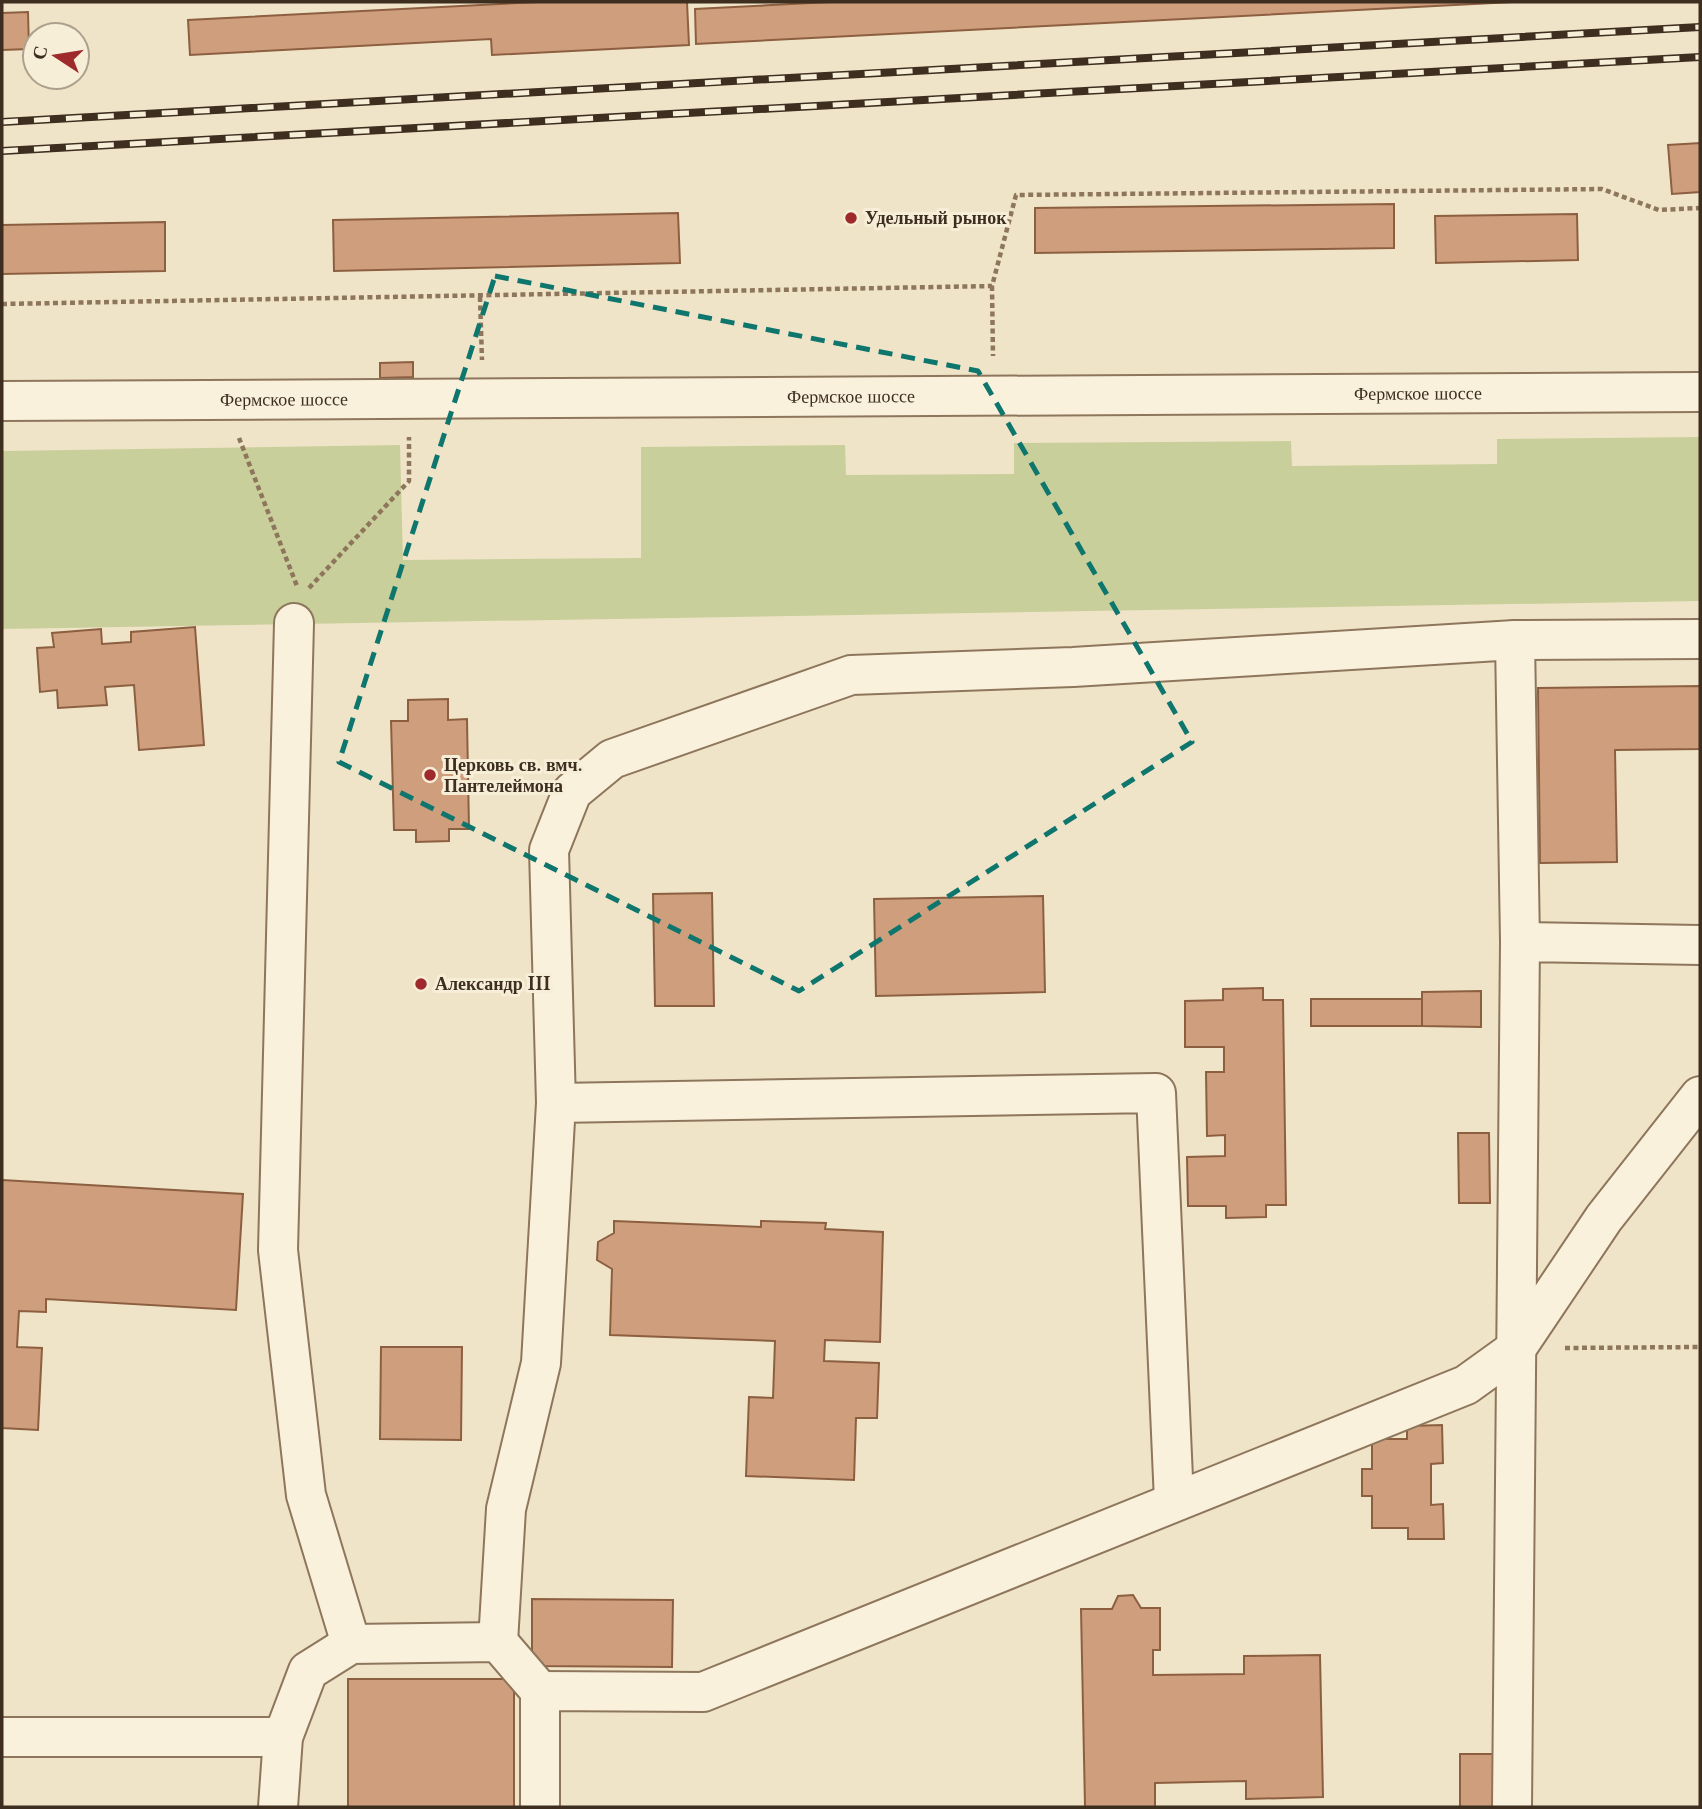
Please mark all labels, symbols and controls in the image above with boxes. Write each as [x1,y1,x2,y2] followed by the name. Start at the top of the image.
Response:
[21,21,91,91] north arrow
[27,43,53,62] text: С
[865,207,1007,229] place label: Удельный рынок
[843,210,859,226] marker: Удельный рынок
[1354,382,1482,405] street label: Фермское шоссе
[787,385,915,408] street label: Фермское шоссе
[220,388,348,411] street label: Фермское шоссе
[444,754,582,797] place label: Церковь св. вмч. Пантелеймона
[422,767,438,783] marker: Церковь св. вмч. Пантелеймона
[435,973,551,995] place label: Александр III
[413,976,429,992] marker: Александр III

